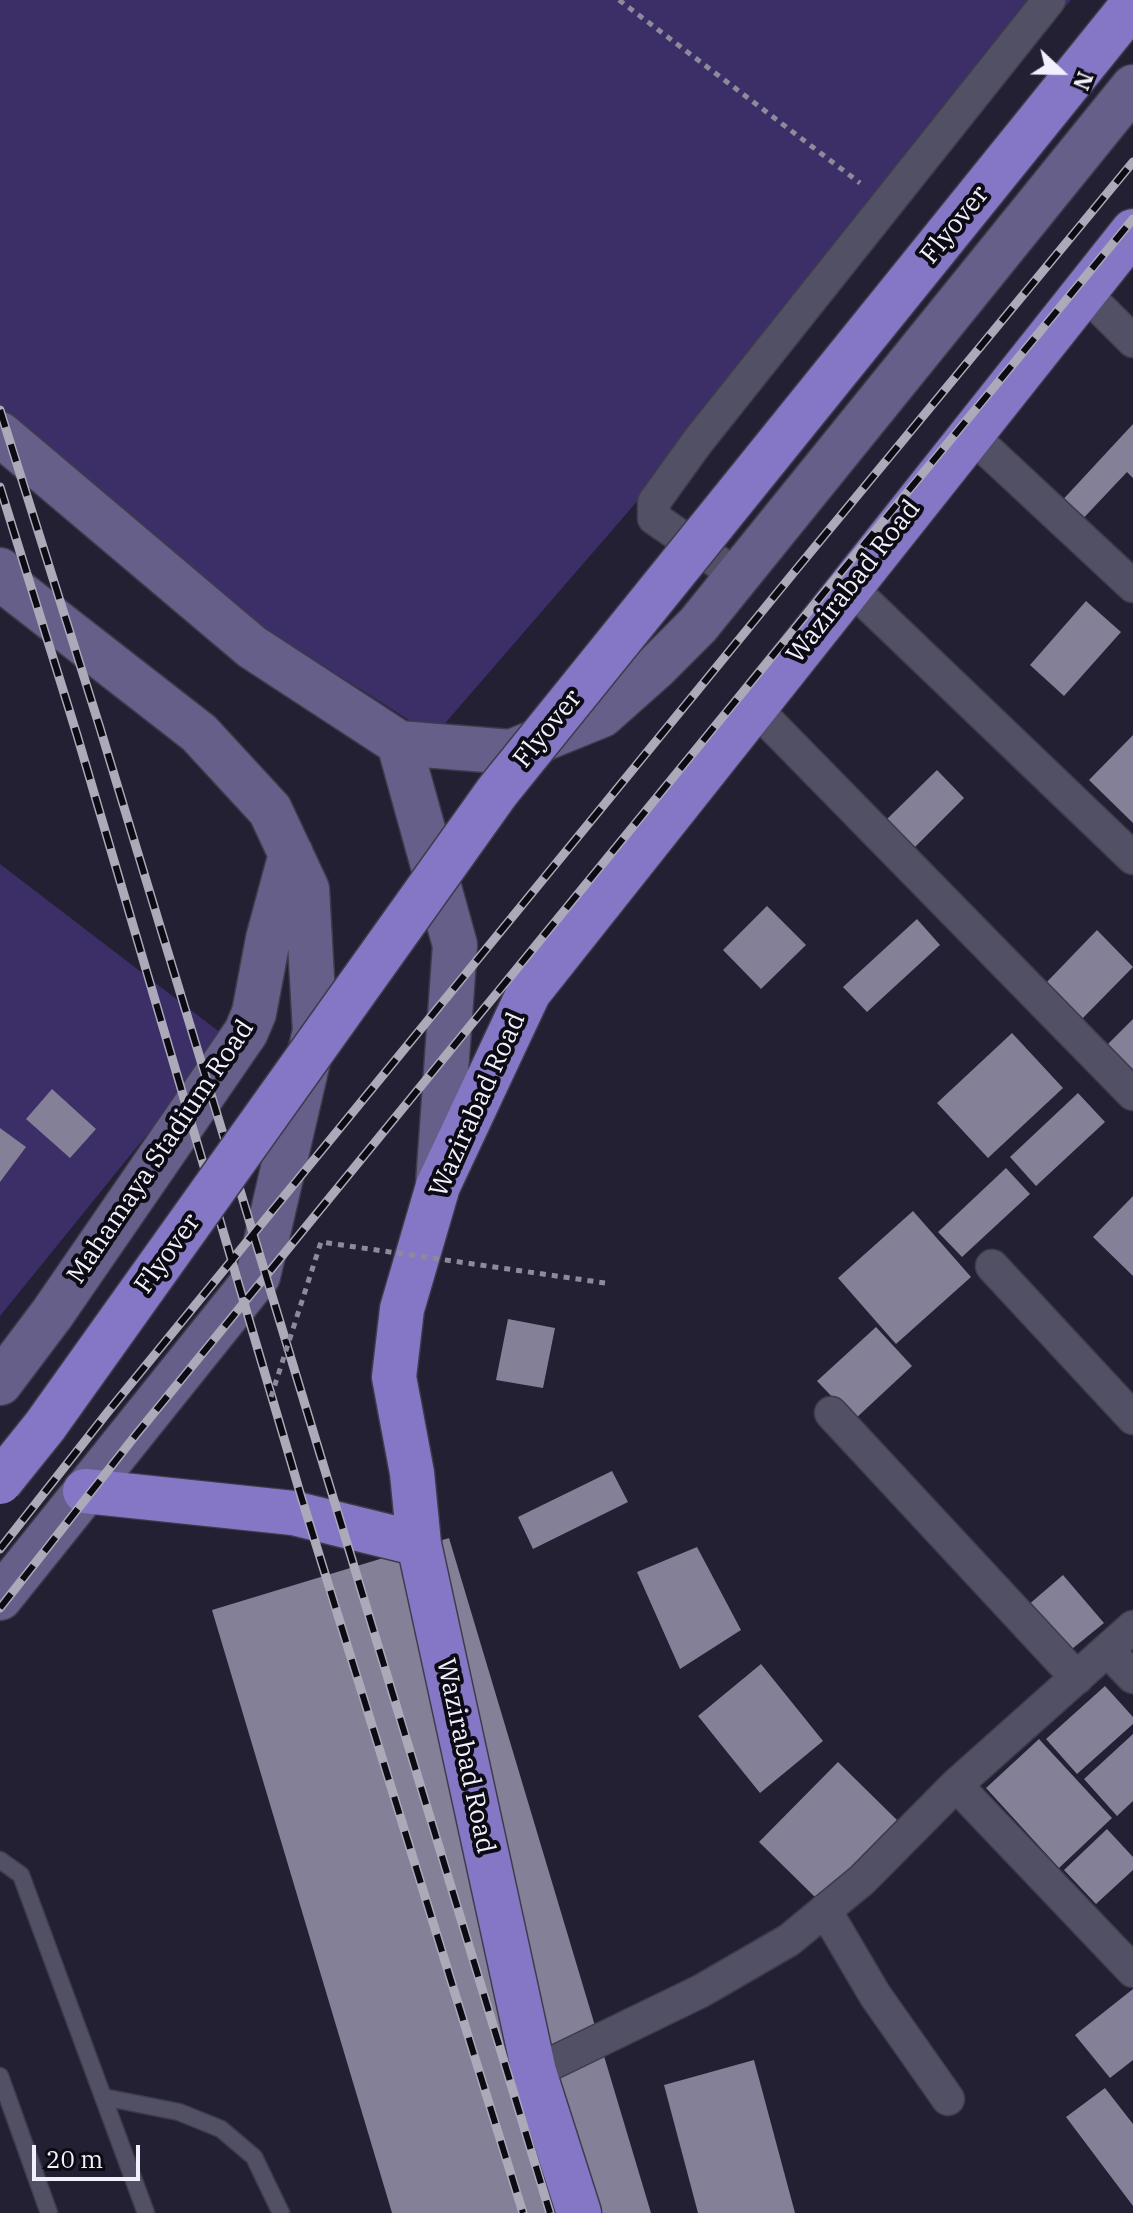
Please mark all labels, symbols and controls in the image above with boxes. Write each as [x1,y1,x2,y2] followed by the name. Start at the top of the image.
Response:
[1021,32,1101,112] north arrow
[1067,68,1100,95] text: N
[914,180,996,270] street label: Flyover
[781,494,927,670] street label: Wazirabad Road
[507,684,589,774] street label: Flyover
[423,1008,533,1202] street label: Wazirabad Road
[61,1014,261,1290] street label: Mahamaya Stadium Road
[129,1208,207,1300] street label: Flyover
[429,1656,501,1856] street label: Wazirabad Road
[36,2129,144,2179] scale bar
[46,2143,103,2175] text: 20 m

